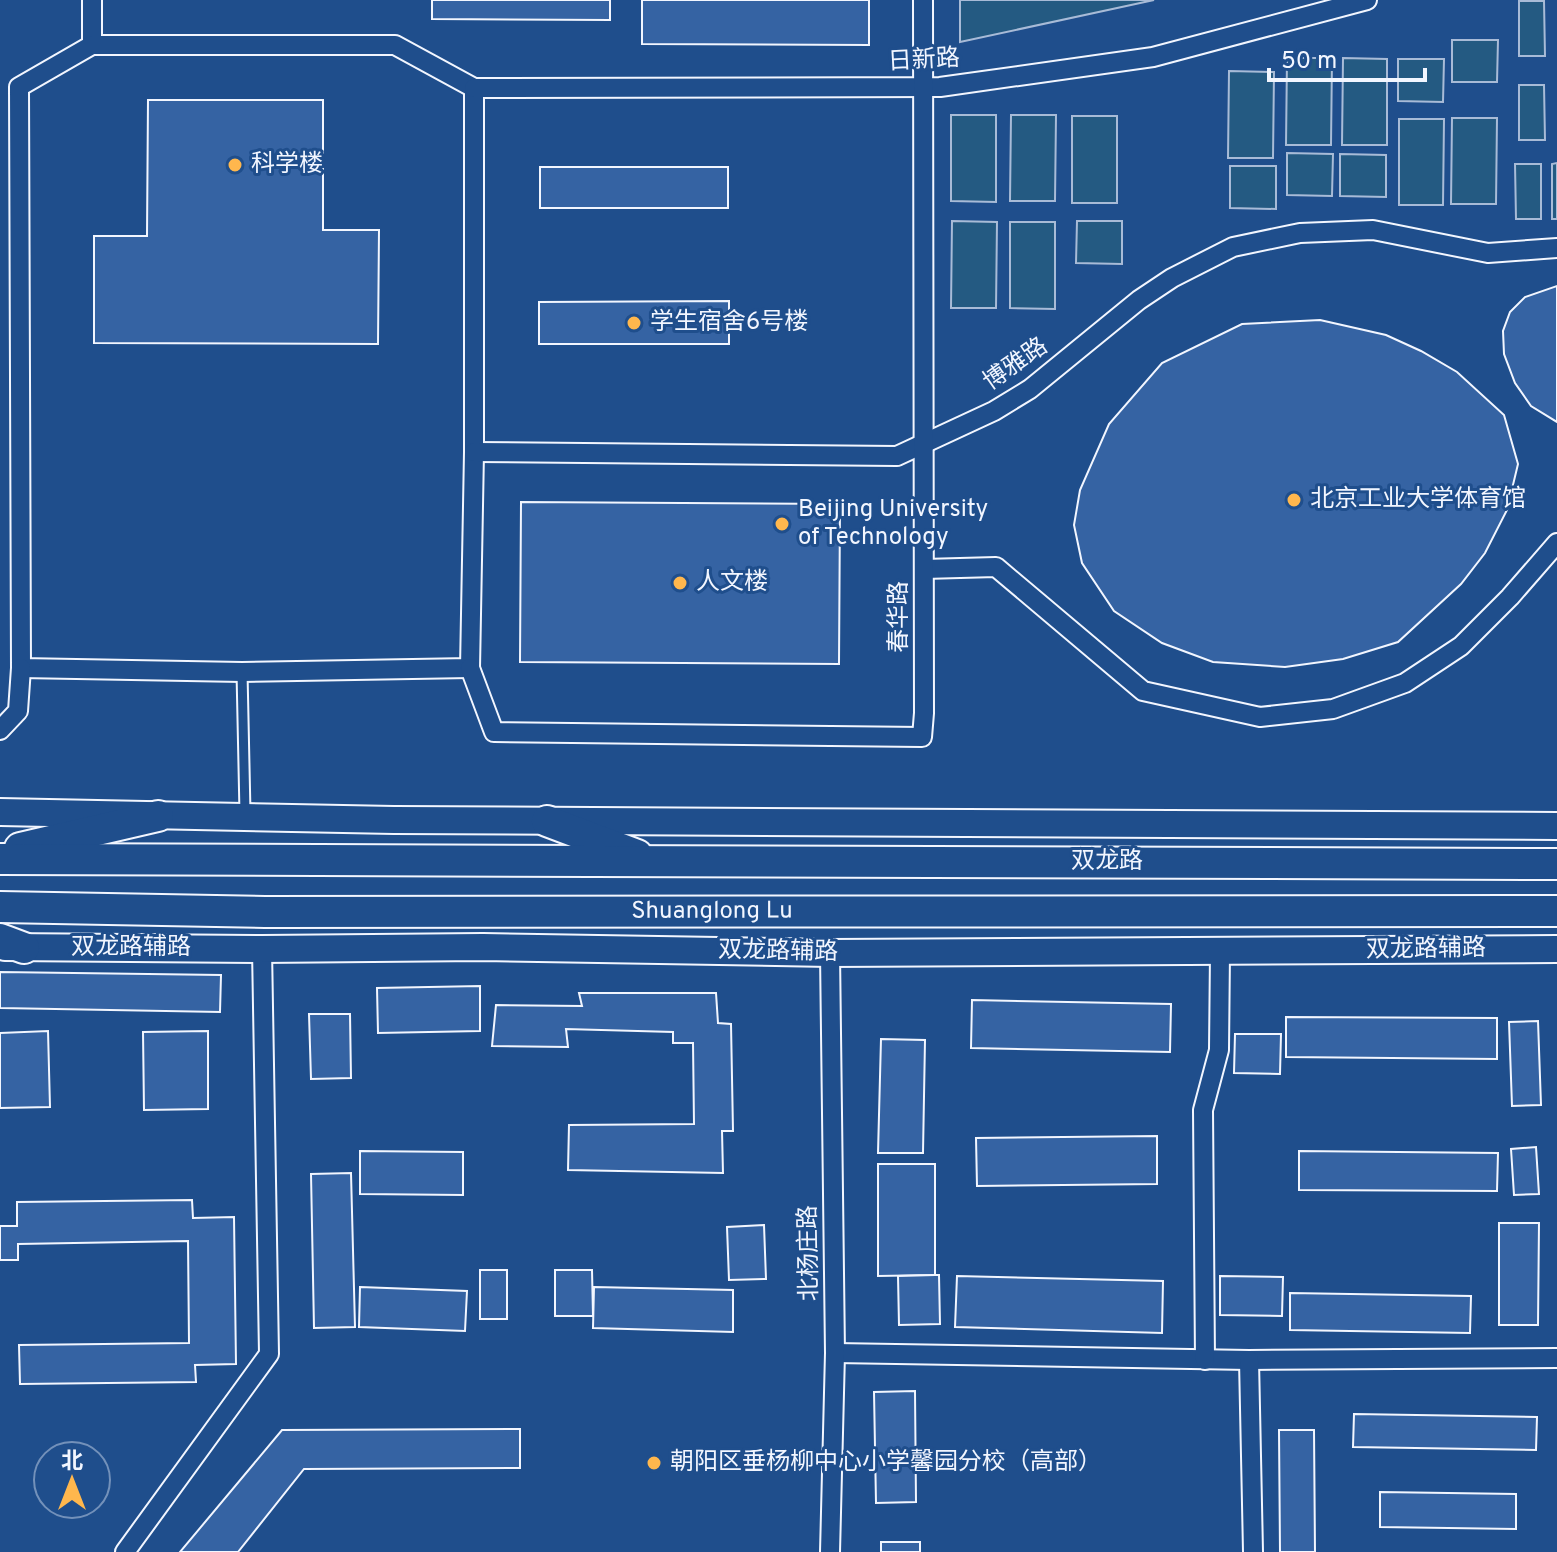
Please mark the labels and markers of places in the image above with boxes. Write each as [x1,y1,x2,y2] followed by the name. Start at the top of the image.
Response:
[251,150,323,180] place label: 科学楼
[226,156,244,174] marker: 科学楼
[650,308,808,338] place label: 学生宿舍6号楼
[625,314,643,332] marker: 学生宿舍6号楼
[1310,485,1526,515] place label: 北京工业大学体育馆
[1285,491,1303,509] marker: 北京工业大学体育馆
[798,495,988,553] place label: Beijing University of Technology
[773,515,791,533] marker: Beijing University of Technology
[696,568,768,598] place label: 人文楼
[671,574,689,592] marker: 人文楼
[670,1448,1102,1478] place label: 朝阳区垂杨柳中心小学馨园分校（高部）
[645,1454,663,1472] marker: 朝阳区垂杨柳中心小学馨园分校（高部）

